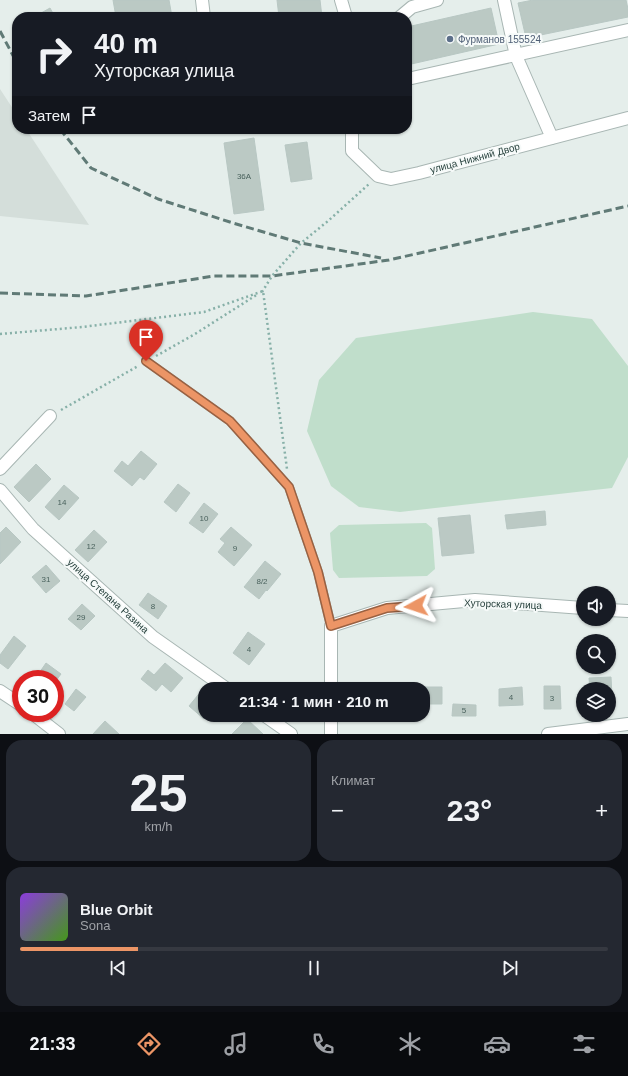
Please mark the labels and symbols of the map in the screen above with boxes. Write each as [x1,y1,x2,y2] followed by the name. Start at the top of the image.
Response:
[445,34,455,44] marker: Фурманов 155524
[458,34,541,45] place label: Фурманов 155524
[429,141,521,175] street label: улица Нижний Двор
[237,172,252,181] house number: 36А
[129,320,163,361] pin
[58,498,67,507] house number: 14
[200,514,209,523] house number: 10
[87,542,96,551] house number: 12
[233,544,238,553] house number: 9
[65,557,151,636] street label: улица Степана Разина
[42,575,51,584] house number: 31
[256,577,268,586] house number: 8/2
[395,585,437,627] position arrow
[464,597,543,611] street label: Хуторская улица
[151,602,156,611] house number: 8
[77,613,86,622] house number: 29
[247,645,252,654] house number: 4
[12,670,64,722] speed limit sign: 30
[509,693,514,702] house number: 4
[550,694,555,703] house number: 3
[462,706,467,715] house number: 5

